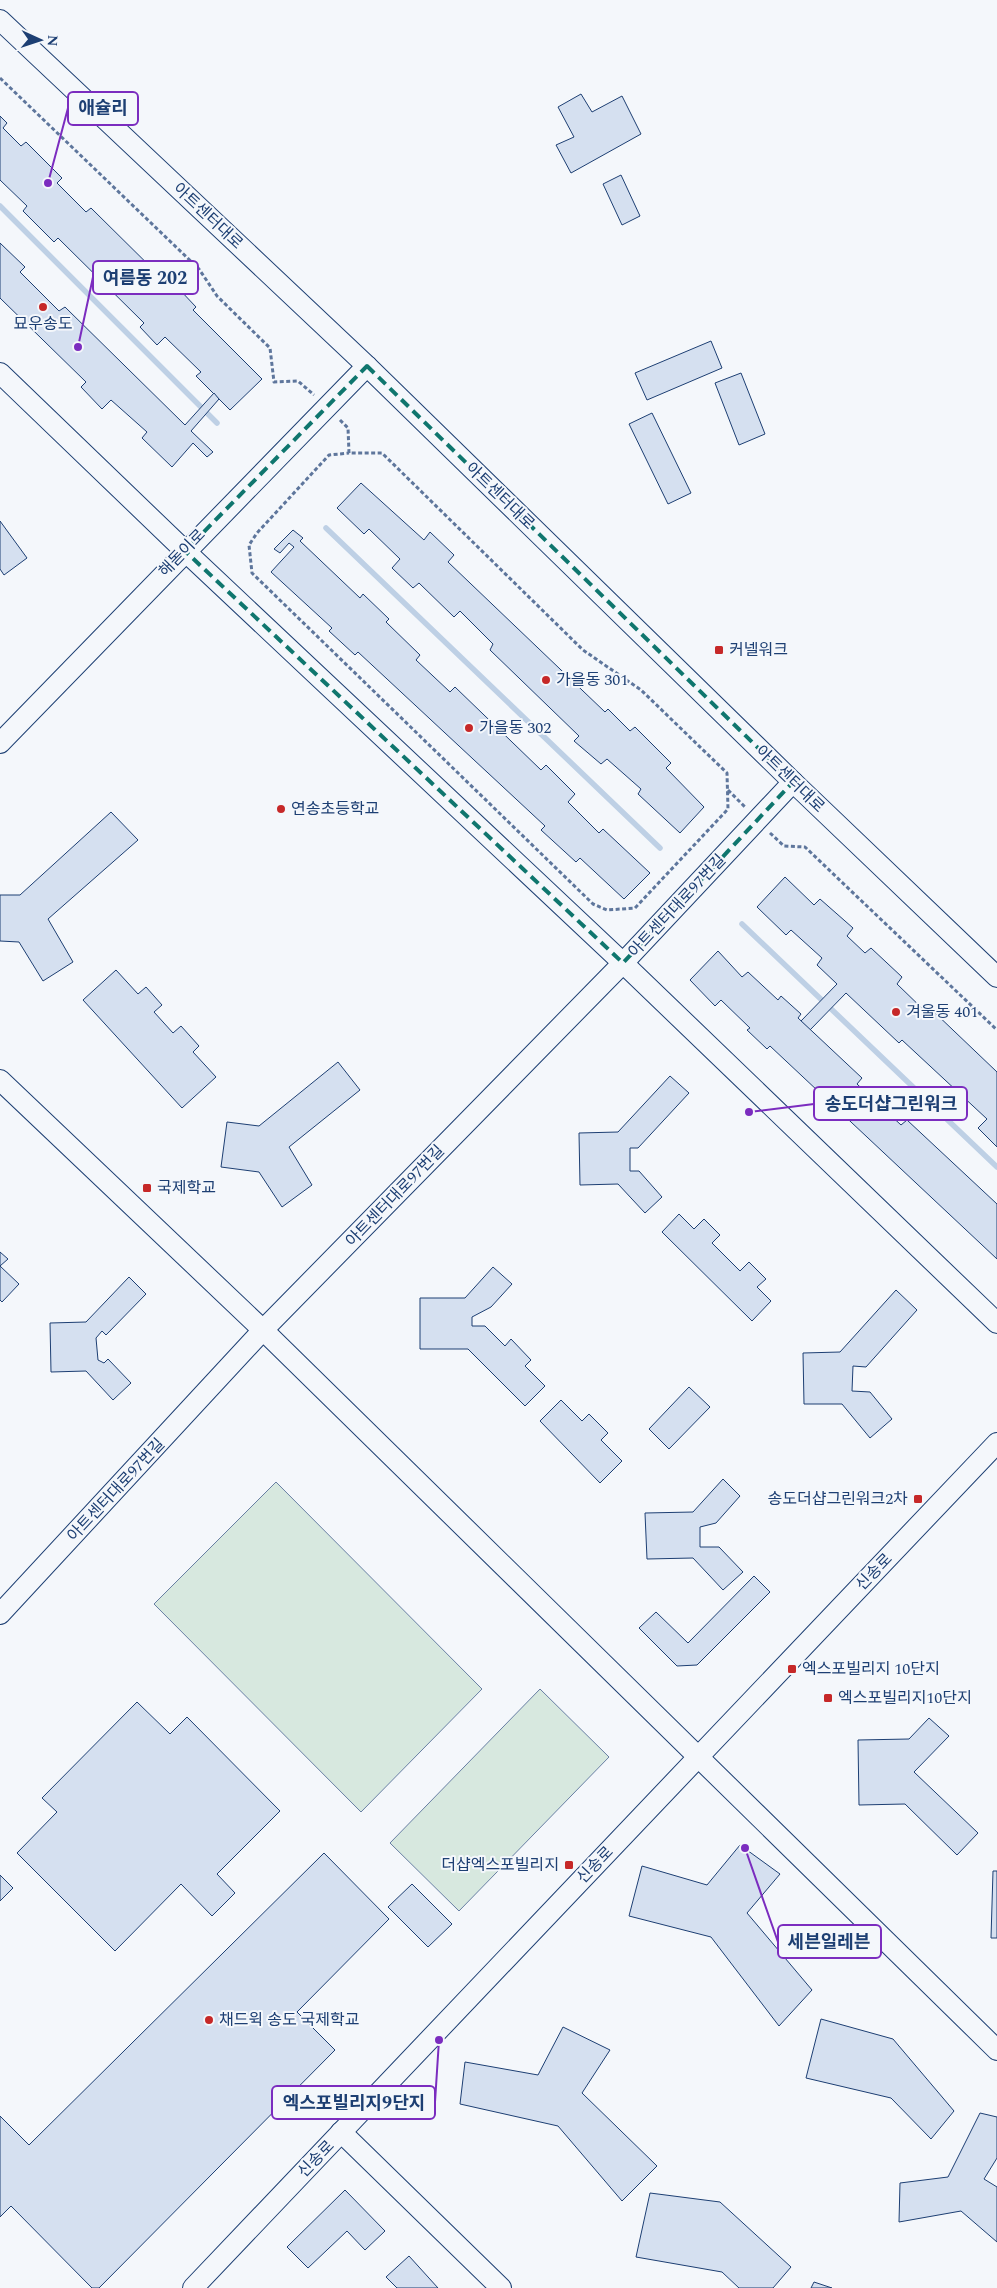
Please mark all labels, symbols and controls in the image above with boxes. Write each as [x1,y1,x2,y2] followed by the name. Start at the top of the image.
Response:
[15,15,65,65] north arrow
[42,34,63,47] text: N
[68,92,138,125] callout: 애슐리
[78,95,128,122] text: 애슐리
[168,177,249,255] street label: 아트센터대로
[93,261,198,294] callout: 여름동 202
[103,265,187,292] text: 여름동 202
[37,301,49,313] marker: 묘우송도
[14,312,73,336] place label: 묘우송도
[460,457,540,535] street label: 아트센터대로
[153,523,211,583] street label: 해돋이로
[729,638,788,662] place label: 커넬워크
[713,644,725,656] marker: 커넬워크
[556,668,628,692] place label: 가을동 301
[540,674,552,686] marker: 가을동 301
[479,716,551,740] place label: 가을동 302
[463,722,475,734] marker: 가을동 302
[750,740,830,818] street label: 아트센터대로
[291,797,379,821] place label: 연송초등학교
[275,803,287,815] marker: 연송초등학교
[623,849,731,963] street label: 아트센터대로97번길
[906,1000,978,1024] place label: 겨울동 401
[890,1006,902,1018] marker: 겨울동 401
[814,1087,967,1120] callout: 송도더샵그린워크
[825,1091,957,1118] text: 송도더샵그린워크
[340,1140,450,1252] street label: 아트센터대로97번길
[157,1176,216,1200] place label: 국제학교
[141,1182,153,1194] marker: 국제학교
[62,1433,170,1547] street label: 아트센터대로97번길
[768,1487,908,1511] place label: 송도더샵그린워크2차
[912,1493,924,1505] marker: 송도더샵그린워크2차
[850,1548,898,1596] street label: 신송로
[802,1657,940,1681] place label: 엑스포빌리지 10단지
[786,1663,798,1675] marker: 엑스포빌리지 10단지
[838,1686,972,1710] place label: 엑스포빌리지10단지
[822,1692,834,1704] marker: 엑스포빌리지10단지
[571,1841,619,1889] street label: 신송로
[441,1853,559,1877] place label: 더샵엑스포빌리지
[563,1859,575,1871] marker: 더샵엑스포빌리지
[778,1925,881,1958] callout: 세븐일레븐
[788,1929,870,1956] text: 세븐일레븐
[219,2008,359,2032] place label: 채드윅 송도 국제학교
[203,2014,215,2026] marker: 채드윅 송도 국제학교
[272,2086,435,2119] callout: 엑스포빌리지9단지
[283,2090,425,2117] text: 엑스포빌리지9단지
[292,2135,340,2183] street label: 신송로

